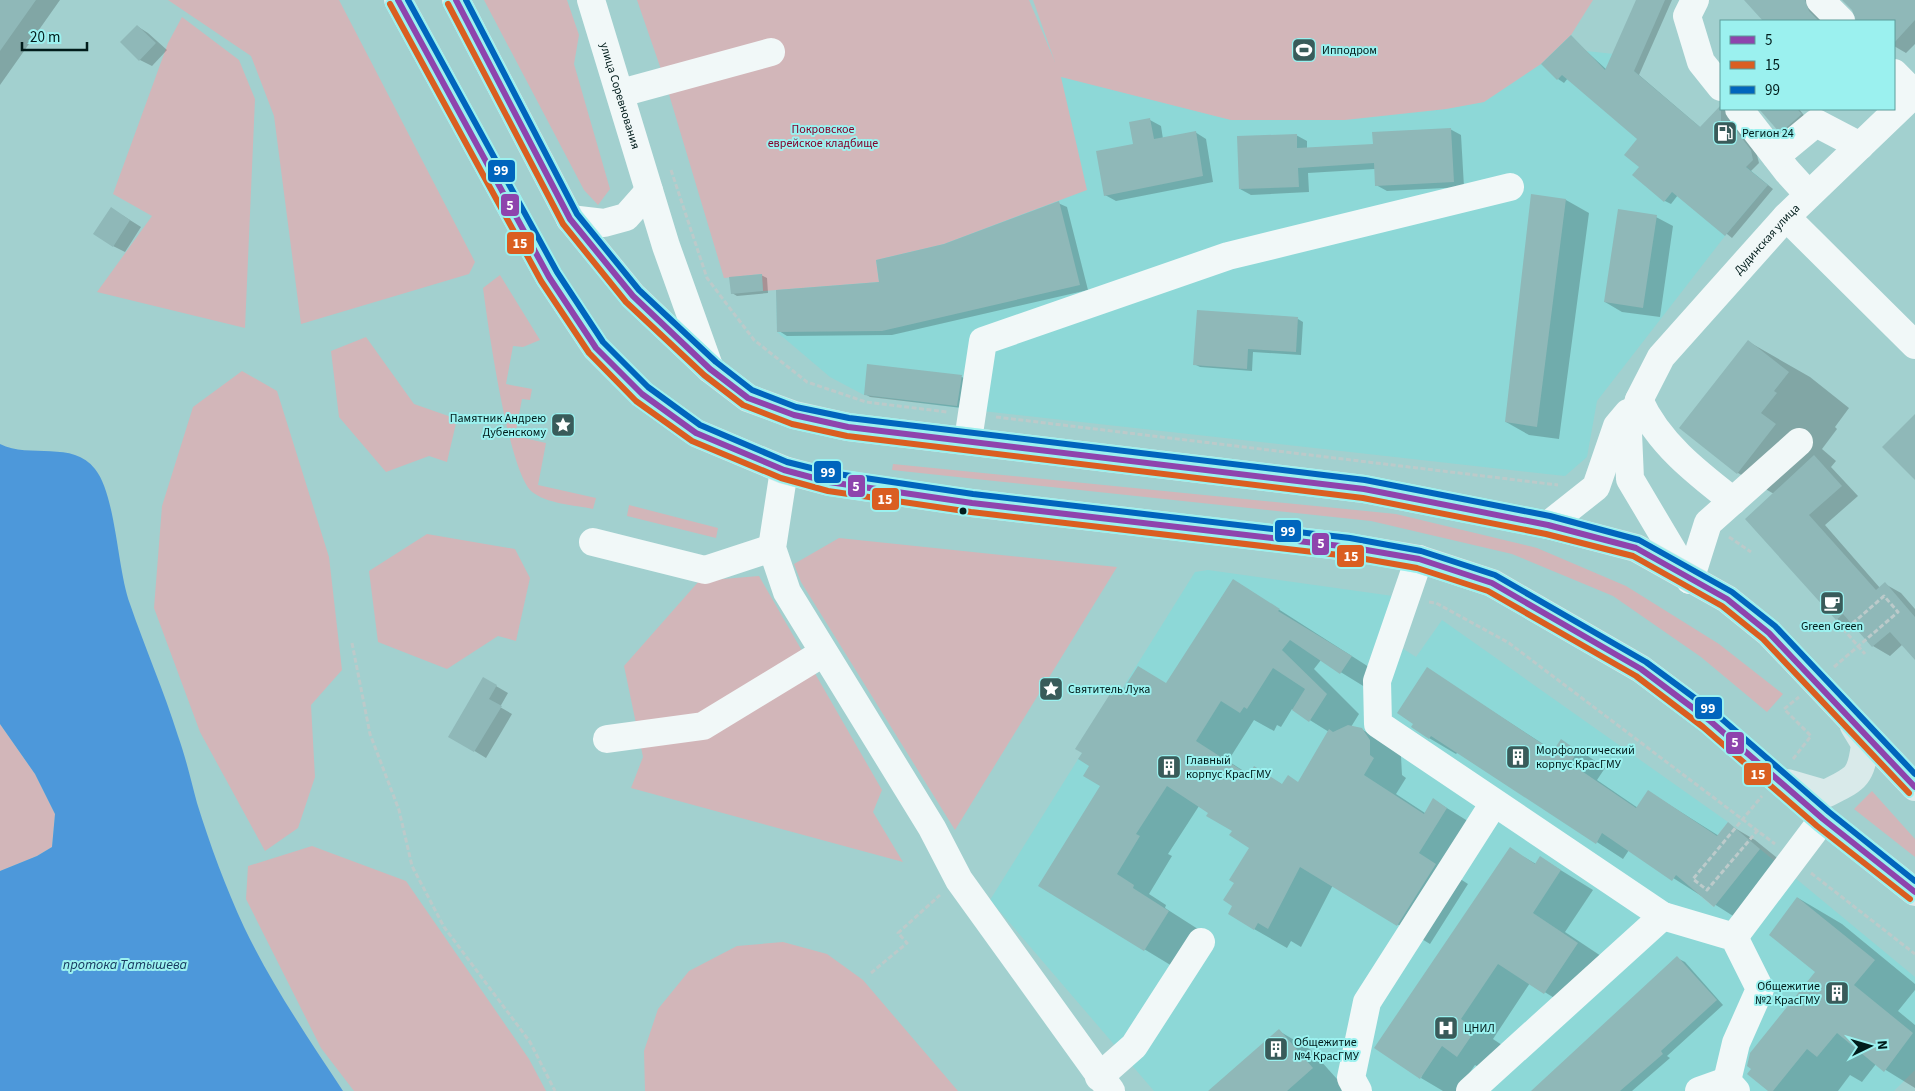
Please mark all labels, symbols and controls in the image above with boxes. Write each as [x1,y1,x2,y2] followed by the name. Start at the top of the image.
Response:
[22,20,88,52] scale bar
[1720,20,1895,110] legend
[30,27,60,48] text: 20 m
[1765,30,1772,51] text: 5
[1291,37,1317,63] sports icon: Ипподром
[596,40,645,151] street label: улица Соревнования
[1322,42,1377,59] place label: Ипподром
[1765,55,1780,76] text: 15
[1765,80,1780,101] text: 99
[1712,120,1738,146] fuel station icon: Регион 24
[768,121,878,152] park label: Покровское еврейское кладбище
[1742,125,1794,142] place label: Регион 24
[487,159,516,183] line badge: 99
[494,161,508,181] text: 99
[500,193,520,217] line badge: 5
[506,196,514,216] text: 5
[1730,200,1803,278] street label: Дудинская улица
[506,231,535,255] line badge: 15
[513,234,527,254] text: 15
[450,410,546,441] place label: Памятник Андрею Дубенскому
[550,412,576,438] place icon: Памятник Андрею Дубенскому
[813,460,842,484] line badge: 99
[821,463,835,483] text: 99
[847,474,866,498] line badge: 5
[852,477,860,497] text: 5
[871,487,900,511] line badge: 15
[878,490,892,510] text: 15
[958,506,968,516] unlabelled marker
[1274,519,1302,543] line badge: 99
[1281,522,1295,542] text: 99
[1311,532,1330,556] line badge: 5
[1317,534,1325,554] text: 5
[1336,544,1365,568] line badge: 15
[1344,547,1358,567] text: 15
[1819,590,1845,616] cafe icon: Green Green
[1801,618,1863,635] place label: Green Green
[1038,676,1064,702] place icon: Святитель Лука
[1068,681,1150,698] place label: Святитель Лука
[1694,696,1723,720] line badge: 99
[1701,699,1715,719] text: 99
[1725,731,1745,755] line badge: 5
[1731,733,1739,753] text: 5
[1536,742,1635,773] place label: Морфологический корпус КрасГМУ
[1505,744,1531,770] building icon: Морфологический корпус КрасГМУ
[1186,752,1272,783] place label: Главный корпус КрасГМУ
[1156,754,1182,780] building icon: Главный корпус КрасГМУ
[1743,762,1772,786] line badge: 15
[1751,765,1765,785] text: 15
[63,955,188,975] water label: протока Татышева
[1755,978,1821,1009] place label: Общежитие №2 КрасГМУ
[1824,980,1850,1006] building icon: Общежитие №2 КрасГМУ
[1433,1015,1459,1041] hospital icon: ЦНИЛ
[1464,1020,1495,1037] place label: ЦНИЛ
[1845,1021,1895,1071] north arrow
[1294,1034,1360,1065] place label: Общежитие №4 КрасГМУ
[1263,1036,1289,1062] building icon: Общежитие №4 КрасГМУ
[1872,1039,1892,1050] text: N

